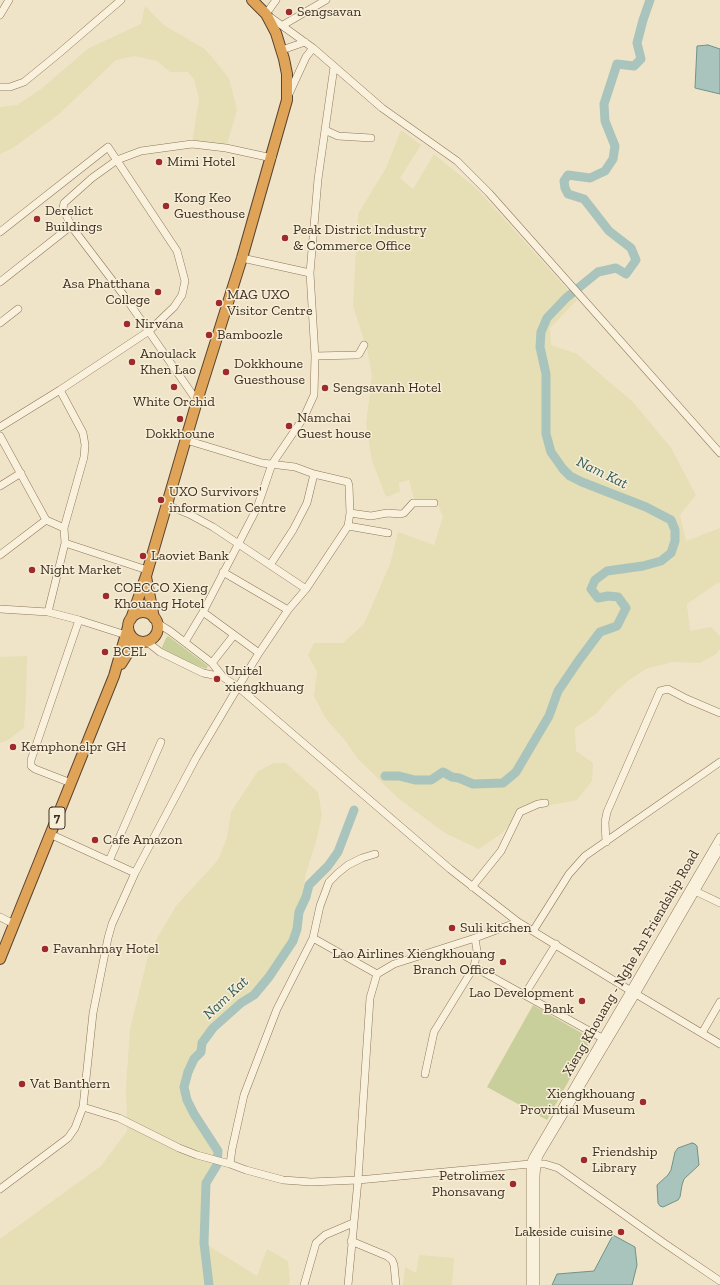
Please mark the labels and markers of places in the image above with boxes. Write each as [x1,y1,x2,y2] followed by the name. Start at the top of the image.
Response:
[297,4,361,20] place label: Sengsavan
[284,7,294,17] marker: Sengsavan
[167,154,235,170] place label: Mimi Hotel
[154,157,164,167] marker: Mimi Hotel
[174,190,245,222] place label: Kong Keo Guesthouse
[161,201,171,211] marker: Kong Keo Guesthouse
[45,203,102,236] place label: Derelict Buildings
[32,214,42,224] marker: Derelict Buildings
[293,222,427,254] place label: Peak District Industry & Commerce Office
[280,233,290,243] marker: Peak District Industry & Commerce Office
[62,276,150,308] place label: Asa Phatthana College
[153,287,163,297] marker: Asa Phatthana College
[227,287,312,320] place label: MAG UXO Visitor Centre
[214,298,224,308] marker: MAG UXO Visitor Centre
[135,316,184,332] place label: Nirvana
[122,319,132,329] marker: Nirvana
[217,327,283,343] place label: Bamboozle
[204,330,214,340] marker: Bamboozle
[140,346,196,378] place label: Anoulack Khen Lao
[234,356,305,388] place label: Dokkhoune Guesthouse
[127,357,137,367] marker: Anoulack Khen Lao
[221,367,231,377] marker: Dokkhoune Guesthouse
[333,380,441,396] place label: Sengsavanh Hotel
[169,382,179,392] marker: White Orchid
[320,383,330,393] marker: Sengsavanh Hotel
[133,394,215,410] place label: White Orchid
[297,410,371,442] place label: Namchai Guest house
[175,414,185,424] marker: Dokkhoune
[284,421,294,431] marker: Namchai Guest house
[145,426,215,442] place label: Dokkhoune
[169,484,286,516] place label: UXO Survivors' information Centre
[156,495,166,505] marker: UXO Survivors' information Centre
[151,548,229,564] place label: Laoviet Bank
[138,551,148,561] marker: Laoviet Bank
[40,562,121,578] place label: Night Market
[27,565,37,575] marker: Night Market
[114,580,208,612] place label: COECCO Xieng Khouang Hotel
[101,591,111,601] marker: COECCO Xieng Khouang Hotel
[113,644,146,660] place label: BCEL
[100,647,110,657] marker: BCEL
[225,663,304,696] place label: Unitel xiengkhuang
[212,674,222,684] marker: Unitel xiengkhuang
[21,739,126,755] place label: Kemphonelpr GH
[8,742,18,752] marker: Kemphonelpr GH
[103,832,183,848] place label: Cafe Amazon
[90,835,100,845] marker: Cafe Amazon
[460,920,531,936] place label: Suli kitchen
[447,923,457,933] marker: Suli kitchen
[53,941,159,957] place label: Favanhmay Hotel
[40,944,50,954] marker: Favanhmay Hotel
[332,946,495,978] place label: Lao Airlines Xiengkhouang Branch Office
[498,957,508,967] marker: Lao Airlines Xiengkhouang Branch Office
[469,985,574,1018] place label: Lao Development Bank
[577,996,587,1006] marker: Lao Development Bank
[30,1076,110,1092] place label: Vat Banthern
[17,1079,27,1089] marker: Vat Banthern
[520,1086,635,1118] place label: Xiengkhouang Provintial Museum
[638,1097,648,1107] marker: Xiengkhouang Provintial Museum
[592,1144,657,1176] place label: Friendship Library
[579,1155,589,1165] marker: Friendship Library
[432,1168,505,1200] place label: Petrolimex Phonsavang
[508,1179,518,1189] marker: Petrolimex Phonsavang
[515,1224,613,1240] place label: Lakeside cuisine
[616,1227,626,1237] marker: Lakeside cuisine

